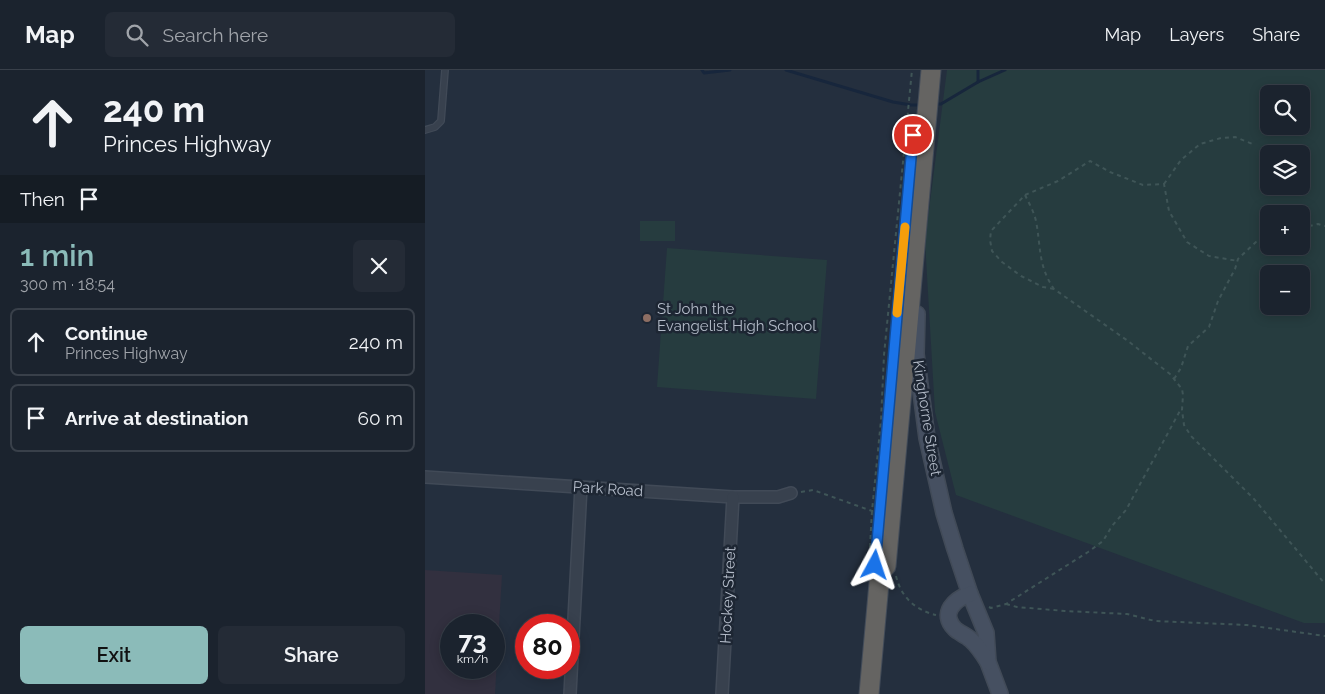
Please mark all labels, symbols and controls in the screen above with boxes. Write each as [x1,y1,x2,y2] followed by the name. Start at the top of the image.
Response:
[105,12,455,57] search box
[25,20,75,49] text: Map
[123,21,151,49] icon: search
[163,24,268,46] text: Search here
[1105,24,1141,45] text: Map
[1169,24,1224,45] text: Layers
[1252,24,1300,45] text: Share
[1260,85,1310,315] map controls
[1260,85,1310,135] button: search
[103,89,205,130] text: 240 m
[20,90,85,155] icon: ahead
[892,114,934,156] pin
[899,121,927,149] icon: arrive
[103,131,272,157] text: Princes Highway
[1260,145,1310,195] button: layers
[75,185,103,213] icon: arrive
[20,188,65,210] text: Then
[1260,205,1310,255] button: +
[20,238,95,273] text: 1 min
[353,240,405,292] button: close
[1260,265,1310,315] button: −
[20,275,115,294] text: 300 m · 18:54
[657,300,817,335] place label: St John the Evangelist High School
[641,312,653,324] marker: St John the Evangelist High School
[65,322,148,344] text: Continue
[22,328,50,356] icon: ahead
[349,331,403,353] text: 240 m
[65,344,188,363] text: Princes Highway
[909,359,945,477] street label: Kinghorne Street
[22,404,50,432] icon: arrive
[65,407,249,429] text: Arrive at destination
[358,407,403,429] text: 60 m
[572,478,644,500] street label: Park Road
[848,538,900,590] position arrow
[716,546,740,644] street label: Hockey Street
[515,614,580,679] speed limit sign: 80
[459,625,486,655] text: 73
[20,626,208,684] button: Exit
[218,626,405,684] button: Share
[457,652,488,666] text: km/h

